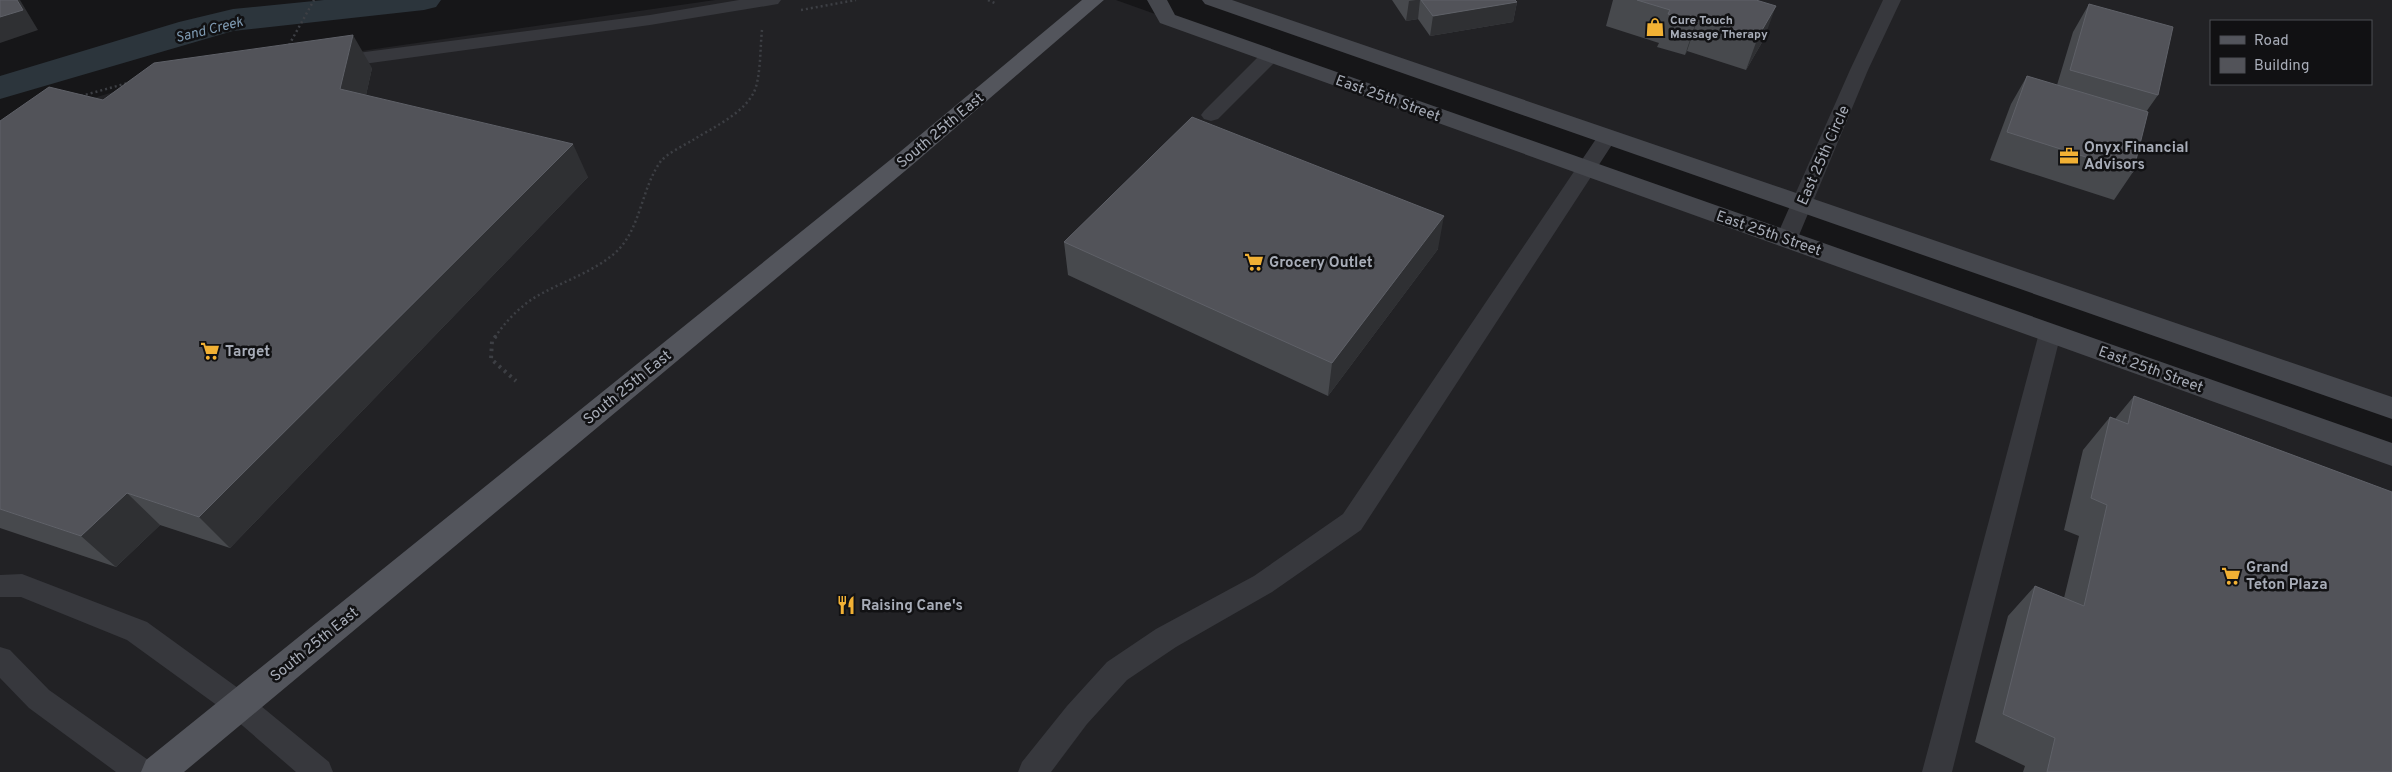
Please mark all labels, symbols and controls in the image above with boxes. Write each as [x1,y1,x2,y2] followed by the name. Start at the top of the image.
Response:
[1670,13,1768,43] place label: Cure Touch Massage Therapy
[174,14,246,47] water label: Sand Creek
[1644,16,1666,38] shop icon: Cure Touch Massage Therapy
[2210,20,2372,85] legend
[2254,32,2289,51] text: Road
[2254,57,2309,76] text: Building
[1333,72,1442,127] street label: East 25th Street
[893,89,988,173] street label: South 25th East
[1794,103,1855,208] street label: East 25th Circle
[2084,139,2189,175] place label: Onyx Financial Advisors
[2058,145,2080,167] office icon: Onyx Financial Advisors
[1713,208,1824,261] street label: East 25th Street
[1243,251,1265,273] supermarket icon: Grocery Outlet
[1269,254,1373,273] place label: Grocery Outlet
[199,340,221,362] supermarket icon: Target
[225,343,270,362] place label: Target
[2096,343,2205,398] street label: East 25th Street
[580,347,676,430] street label: South 25th East
[2246,559,2328,595] place label: Grand Teton Plaza
[2220,565,2242,587] supermarket icon: Grand Teton Plaza
[835,594,857,616] restaurant icon: Raising Cane's
[861,597,963,616] place label: Raising Cane's
[267,604,363,687] street label: South 25th East

